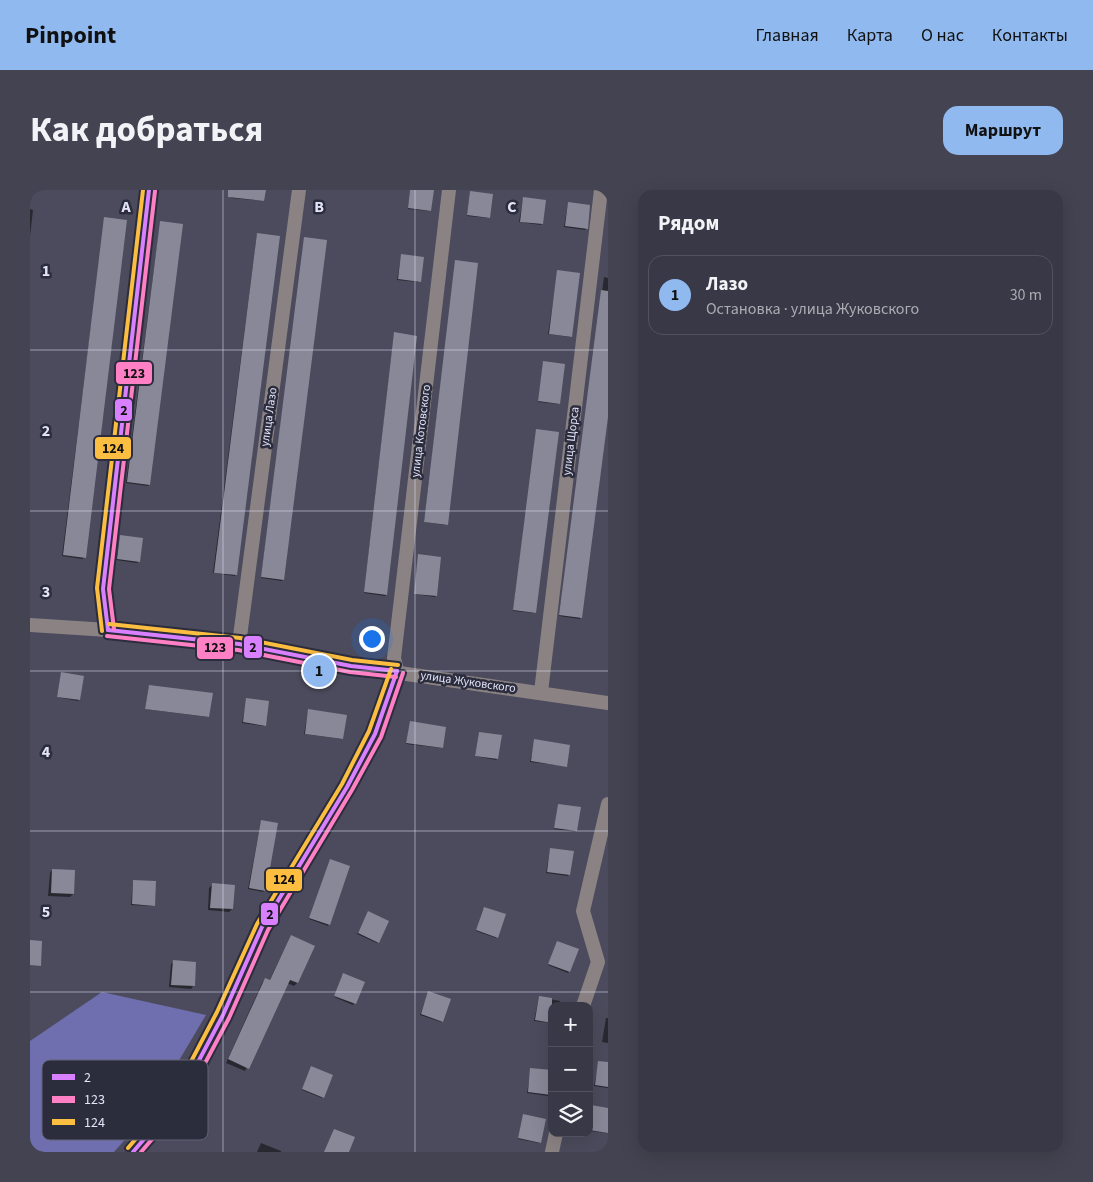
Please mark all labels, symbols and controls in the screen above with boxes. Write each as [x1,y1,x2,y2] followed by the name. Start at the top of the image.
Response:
[25,18,116,53] text: Pinpoint
[756,23,819,48] text: Главная
[847,23,893,48] text: Карта
[921,23,964,48] text: О нас
[992,23,1068,48] text: Контакты
[30,105,263,155] text: Как добраться
[943,106,1063,155] button: Маршрут
[120,196,131,218] text: A
[314,196,324,218] text: B
[507,196,517,218] text: C
[658,208,719,238] text: Рядом
[42,260,50,282] text: 1
[706,271,748,298] text: Лазо
[671,284,679,306] text: 1
[1010,284,1042,306] text: 30 m
[706,298,919,320] text: Остановка · улица Жуковского
[115,361,153,385] line badge: 123
[123,364,145,384] text: 123
[407,384,435,478] street label: улица Котовского
[256,386,282,448] street label: улица Лазо
[114,398,133,422] line badge: 2
[120,401,128,421] text: 2
[558,406,584,476] street label: улица Щорса
[42,420,50,442] text: 2
[94,436,132,460] line badge: 124
[102,439,125,459] text: 124
[42,581,50,603] text: 3
[359,626,385,652] your location
[243,635,263,659] line badge: 2
[196,636,234,660] line badge: 123
[204,638,226,658] text: 123
[249,638,257,658] text: 2
[303,652,335,690] pin: 1
[419,667,517,697] street label: улица Жуковского
[42,741,51,763] text: 4
[265,868,303,892] line badge: 124
[273,870,296,890] text: 124
[42,901,50,923] text: 5
[260,902,279,926] line badge: 2
[266,905,274,925] text: 2
[548,1002,593,1137] map controls
[548,1002,593,1047] button: +
[548,1047,593,1092] button: −
[42,1060,208,1140] legend
[84,1068,91,1088] text: 2
[84,1090,105,1110] text: 123
[548,1092,593,1137] button: layers
[84,1113,105,1133] text: 124

